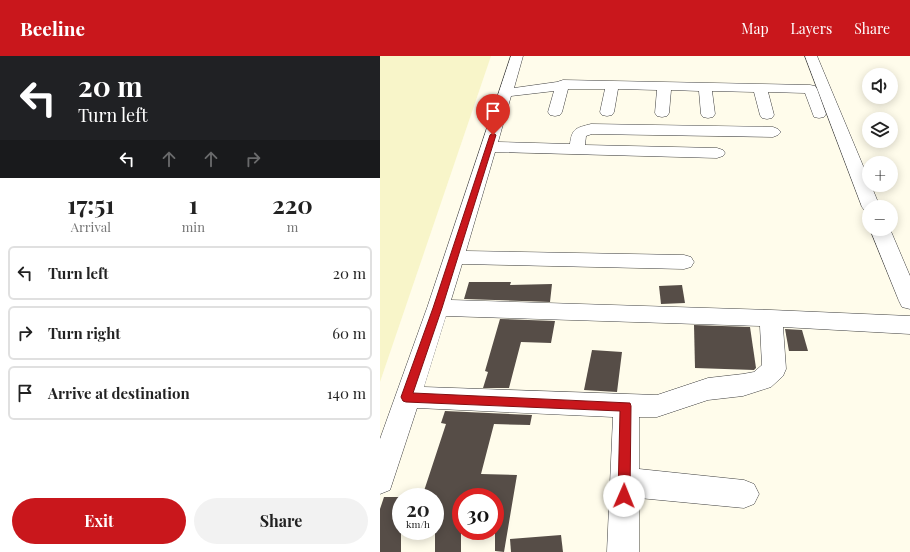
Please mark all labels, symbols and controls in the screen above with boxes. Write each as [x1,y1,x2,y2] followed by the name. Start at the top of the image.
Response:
[20,15,85,41] text: Beeline
[741,19,769,38] text: Map
[791,19,832,38] text: Layers
[854,19,890,38] text: Share
[78,67,143,104] text: 20 m
[862,68,898,236] map controls
[862,68,898,104] button: sound
[12,72,64,124] icon: left
[476,94,510,135] pin
[482,100,504,122] icon: arrive
[78,103,148,127] text: Turn left
[862,112,898,148] button: layers
[116,148,138,170] icon: left
[158,148,180,170] icon: ahead
[200,148,222,170] icon: ahead
[242,148,264,170] icon: right
[862,156,898,192] button: +
[67,188,115,220] text: 17:51
[189,188,198,220] text: 1
[272,188,313,220] text: 220
[862,200,898,236] button: −
[71,218,111,235] text: Arrival
[182,218,205,235] text: min
[287,218,298,235] text: m
[14,262,36,284] icon: left
[48,263,109,283] text: Turn left
[333,263,366,283] text: 20 m
[14,322,36,344] icon: right
[48,323,121,343] text: Turn right
[332,323,366,343] text: 60 m
[14,382,36,404] icon: arrive
[48,383,190,403] text: Arrive at destination
[327,383,366,403] text: 140 m
[603,475,645,517] position arrow
[452,488,504,540] speed limit sign: 30
[406,495,430,522] text: 20
[12,498,186,544] button: Exit
[194,498,368,544] button: Share
[406,517,430,531] text: km/h

